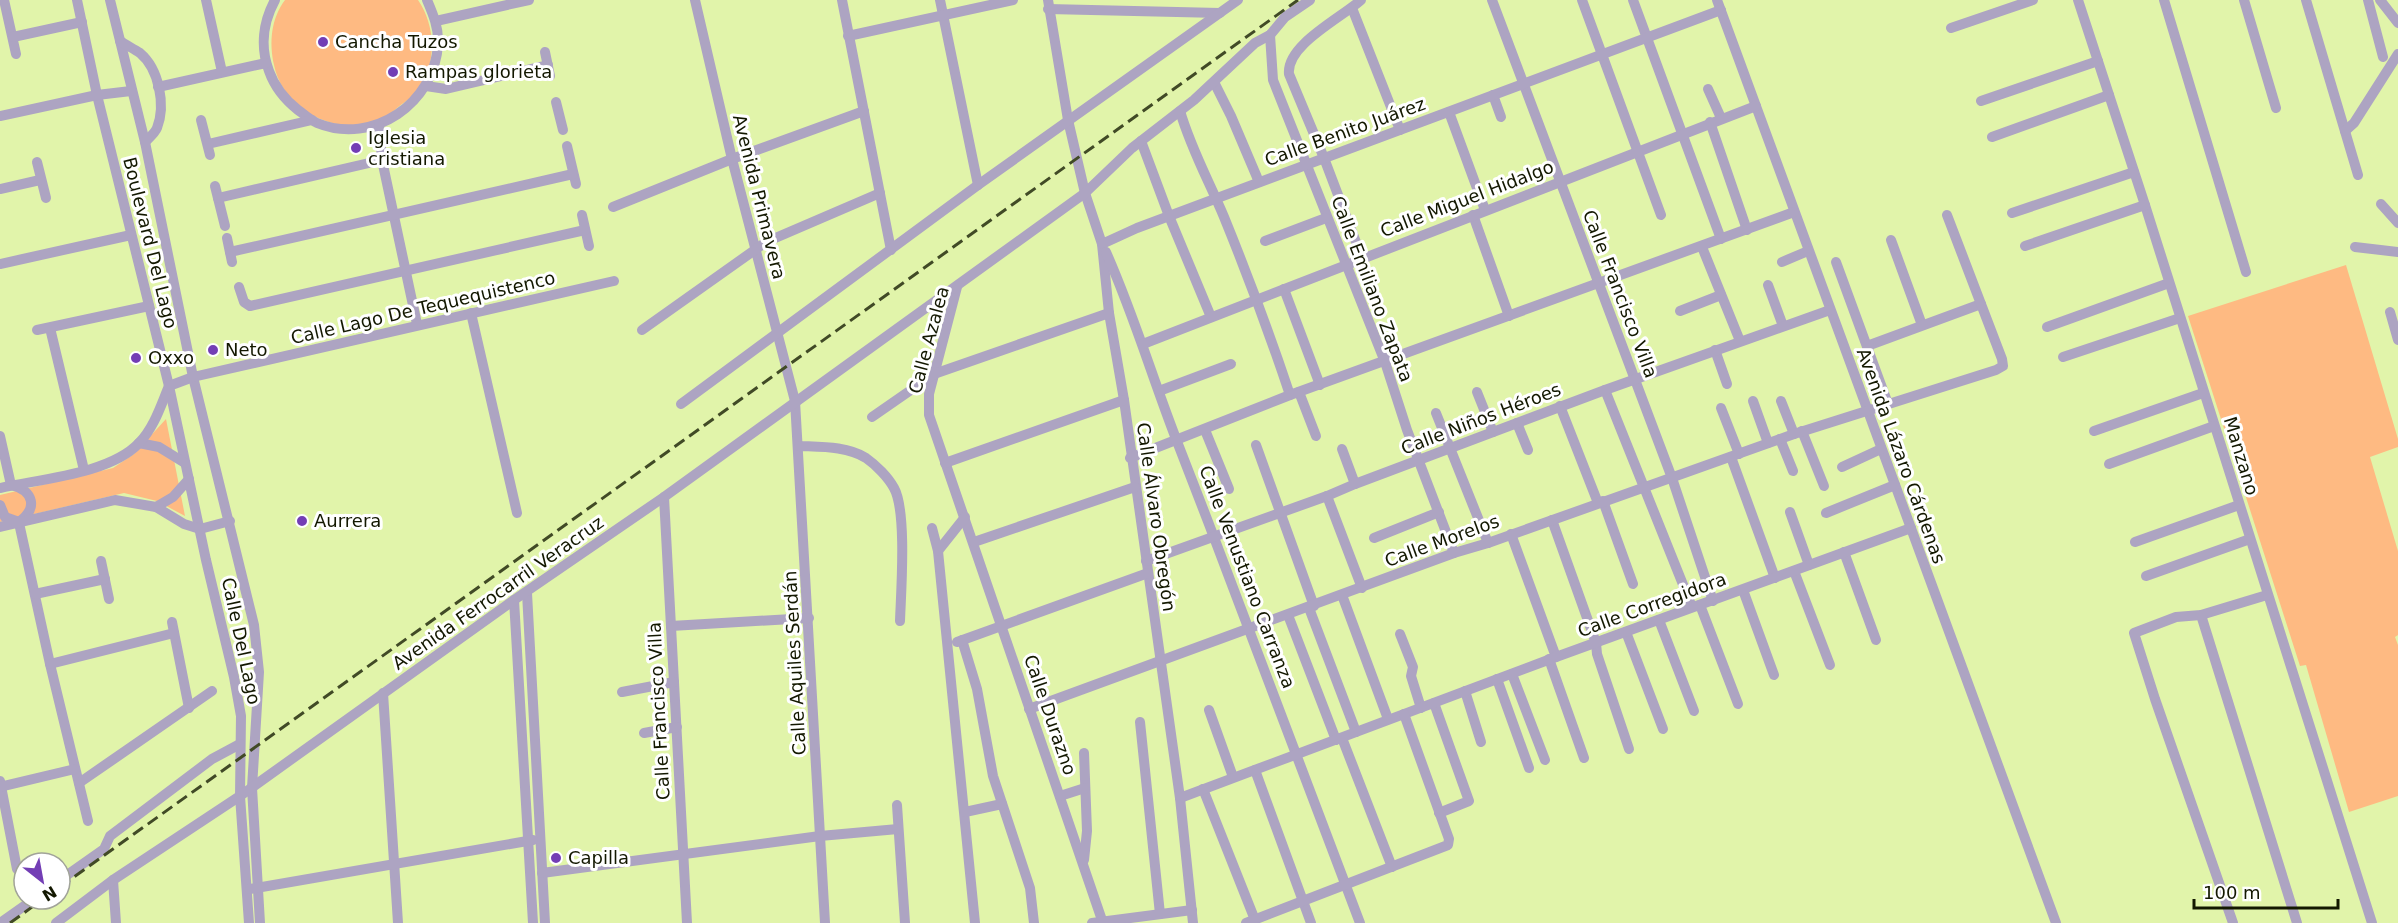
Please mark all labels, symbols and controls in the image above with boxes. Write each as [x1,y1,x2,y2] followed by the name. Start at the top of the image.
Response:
[335,31,458,52] place label: Cancha Tuzos
[316,35,330,49] marker: Cancha Tuzos
[405,61,552,82] place label: Rampas glorieta
[386,65,400,79] marker: Rampas glorieta
[1262,93,1428,170] street label: Calle Benito Juárez
[729,112,790,282] street label: Avenida Primavera
[368,127,445,169] place label: Iglesia cristiana
[349,141,363,155] marker: Iglesia cristiana
[119,155,182,331] street label: Boulevard Del Lago
[1377,156,1556,241] street label: Calle Miguel Hidalgo
[1327,193,1418,385] street label: Calle Emiliano Zapata
[1579,207,1662,381] street label: Calle Francisco Villa
[289,267,557,348] street label: Calle Lago De Tequequistenco
[904,284,953,396] street label: Calle Azalea
[225,339,268,360] place label: Neto
[206,343,220,357] marker: Neto
[1853,345,1950,566] street label: Avenida Lázaro Cárdenas
[148,347,194,368] place label: Oxxo
[129,351,143,365] marker: Oxxo
[1398,378,1564,459] street label: Calle Niños Héroes
[2220,414,2263,498] street label: Manzano
[1133,421,1180,613] street label: Calle Álvaro Obregón
[1195,463,1300,691] street label: Calle Venustiano Carranza
[314,510,381,531] place label: Aurrera
[1382,510,1502,571] street label: Calle Morelos
[388,511,607,674] street label: Avenida Ferrocarril Veracruz
[295,514,309,528] marker: Aurrera
[1575,568,1729,641] street label: Calle Corregidora
[779,570,810,756] street label: Calle Aquiles Serdán
[218,575,265,706] street label: Calle Del Lago
[643,622,674,801] street label: Calle Francisco Villa
[1020,652,1081,778] street label: Calle Durazno
[568,847,629,868] place label: Capilla
[12,851,72,911] north arrow
[549,851,563,865] marker: Capilla
[2194,872,2338,910] scale bar
[39,882,60,905] text: N
[2203,882,2261,903] text: 100 m

